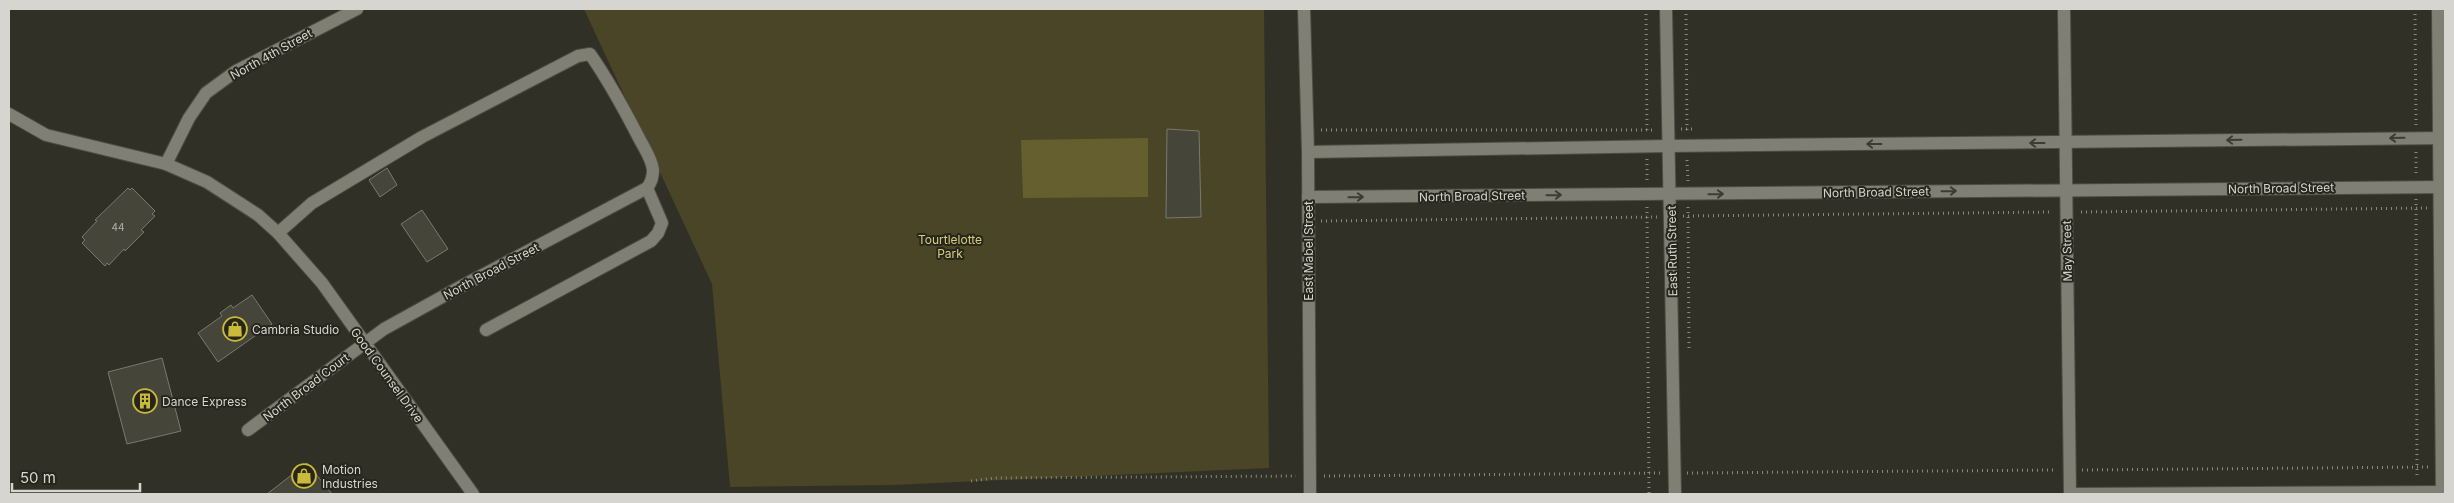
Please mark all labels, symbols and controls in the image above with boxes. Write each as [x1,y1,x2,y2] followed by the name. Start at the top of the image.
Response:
[227,25,315,83] street label: North 4th Street
[2389,133,2405,143] one-way arrow
[2226,136,2242,145] one-way arrow
[2029,138,2045,148] one-way arrow
[1866,139,1882,149] one-way arrow
[2228,180,2334,196] street label: North Broad Street
[1823,184,1929,200] street label: North Broad Street
[1940,186,1957,196] one-way arrow
[1419,188,1525,204] street label: North Broad Street
[1708,189,1724,198] one-way arrow
[1546,190,1562,200] one-way arrow
[1348,192,1364,202] one-way arrow
[1301,201,1316,301] street label: East Mabel Street
[1664,205,1680,296] street label: East Ruth Street
[2059,220,2075,282] street label: May Street
[112,221,124,233] house number: 44
[918,232,982,261] park label: Tourtlelotte Park
[441,239,541,303] street label: North Broad Street
[222,316,248,342] shop icon: Cambria Studio
[252,322,339,337] place label: Cambria Studio
[348,325,426,425] street label: Good Counsel Drive
[260,350,352,424] street label: North Broad Court
[132,388,158,414] building icon: Dance Express
[162,394,247,409] place label: Dance Express
[12,460,140,492] scale bar
[322,462,378,491] place label: Motion Industries
[291,463,317,489] shop icon: Motion Industries
[20,468,56,487] text: 50 m

